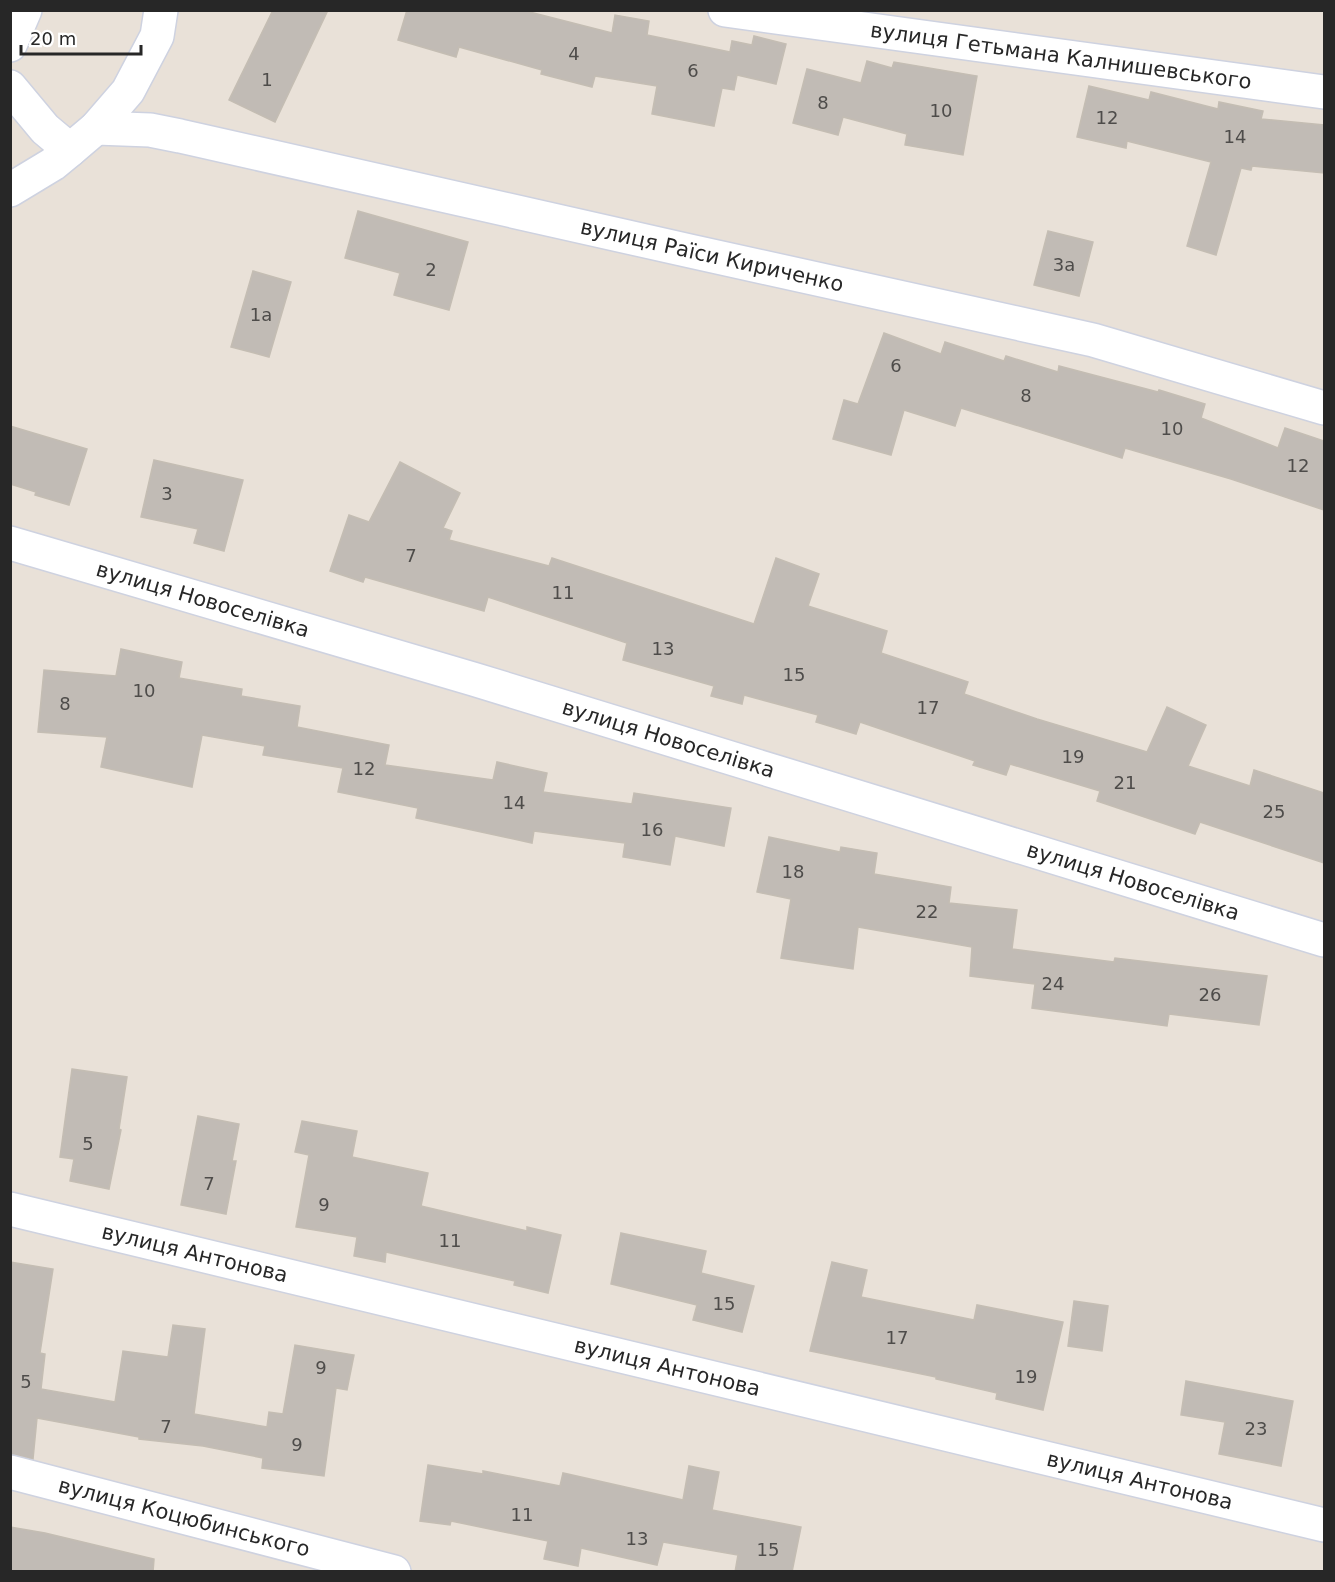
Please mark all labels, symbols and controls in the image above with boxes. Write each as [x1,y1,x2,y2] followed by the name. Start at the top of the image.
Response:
[21,18,141,56] scale bar
[869,18,1253,94] street label: вулиця Гетьмана Калнишевського
[30,28,76,49] text: 20 m
[568,43,580,64] house number: 4
[687,60,699,81] house number: 6
[261,69,273,90] house number: 1
[817,92,829,113] house number: 8
[930,100,952,121] house number: 10
[1096,107,1118,128] house number: 12
[1224,126,1246,147] house number: 14
[578,215,846,297] street label: вулиця Раїси Кириченко
[1053,254,1075,275] house number: 3а
[425,259,437,280] house number: 2
[250,304,272,325] house number: 1а
[890,355,902,376] house number: 6
[1020,385,1032,406] house number: 8
[1161,418,1183,439] house number: 10
[1287,455,1309,476] house number: 12
[161,483,173,504] house number: 3
[405,545,417,566] house number: 7
[93,557,312,642] street label: вулиця Новоселівка
[552,582,574,603] house number: 11
[652,638,674,659] house number: 13
[783,664,805,685] house number: 15
[133,680,155,701] house number: 10
[59,693,71,714] house number: 8
[559,695,778,783] street label: вулиця Новоселівка
[917,697,939,718] house number: 17
[1062,746,1084,767] house number: 19
[353,758,375,779] house number: 12
[1114,772,1136,793] house number: 21
[503,792,525,813] house number: 14
[1263,801,1285,822] house number: 25
[641,819,663,840] house number: 16
[1024,838,1242,925] street label: вулиця Новоселівка
[782,861,804,882] house number: 18
[916,901,938,922] house number: 22
[1042,973,1064,994] house number: 24
[1199,984,1221,1005] house number: 26
[82,1133,94,1154] house number: 5
[203,1173,215,1194] house number: 7
[318,1194,330,1215] house number: 9
[99,1219,290,1287] street label: вулиця Антонова
[439,1230,461,1251] house number: 11
[713,1293,735,1314] house number: 15
[886,1327,908,1348] house number: 17
[572,1333,763,1401] street label: вулиця Антонова
[315,1357,327,1378] house number: 9
[1015,1366,1037,1387] house number: 19
[20,1371,32,1392] house number: 5
[160,1416,172,1437] house number: 7
[1245,1418,1267,1439] house number: 23
[291,1434,303,1455] house number: 9
[1044,1447,1235,1515] street label: вулиця Антонова
[56,1473,313,1562] street label: вулиця Коцюбинського
[511,1504,533,1525] house number: 11
[626,1528,648,1549] house number: 13
[757,1539,779,1560] house number: 15

